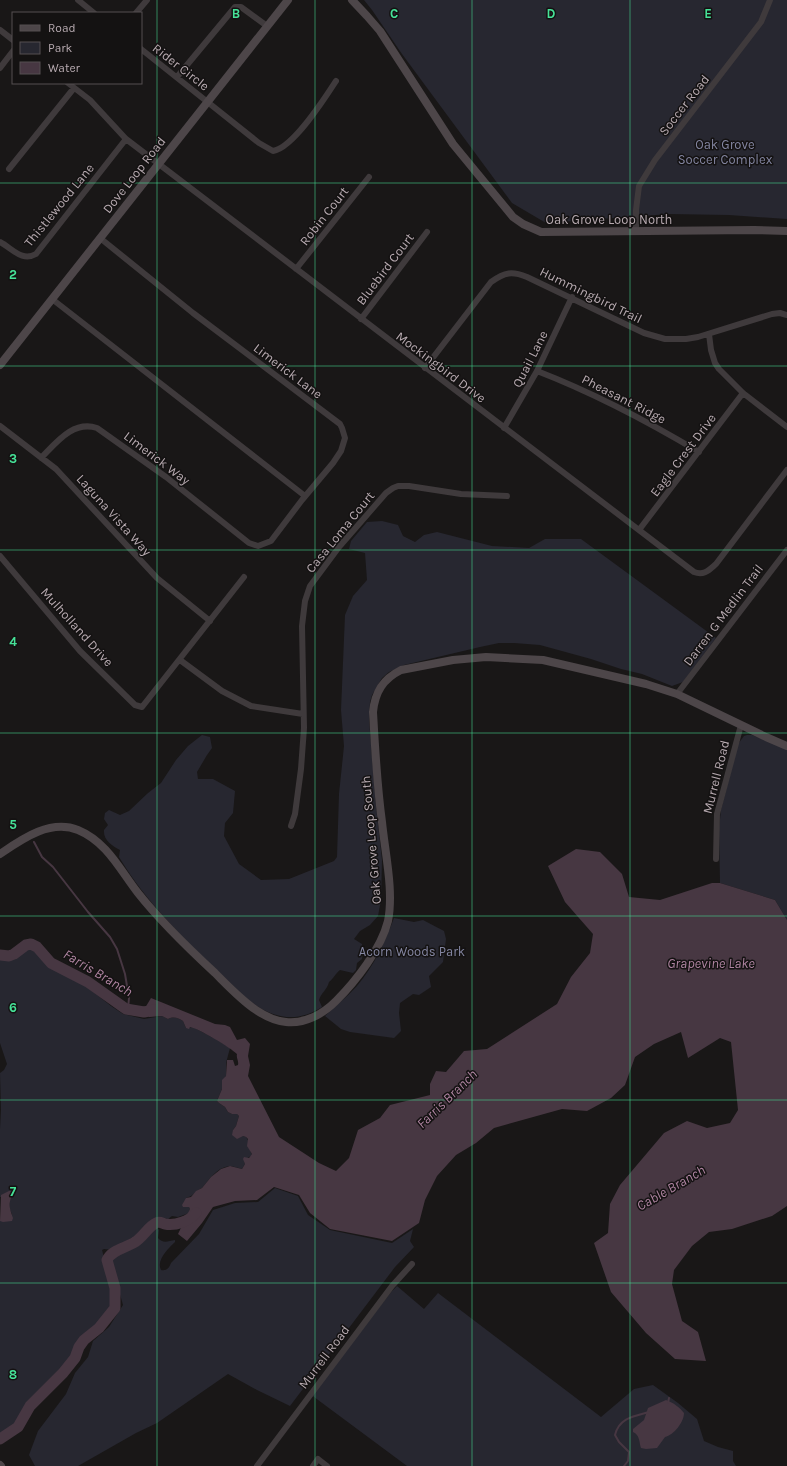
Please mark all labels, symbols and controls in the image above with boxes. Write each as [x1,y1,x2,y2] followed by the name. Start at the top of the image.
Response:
[232,6,240,21] text: B
[390,6,398,21] text: C
[547,6,556,21] text: D
[704,6,712,21] text: E
[12,12,142,84] legend
[48,21,76,35] text: Road
[150,40,212,94] street label: Rider Circle
[48,41,73,55] text: Park
[48,61,81,75] text: Water
[656,72,712,138] street label: Soccer Road
[99,134,169,216] street label: Dove Loop Road
[678,137,773,167] park label: Oak Grove Soccer Complex
[21,160,97,250] street label: Thistlewood Lane
[297,184,352,248] street label: Robin Court
[546,212,672,227] street label: Oak Grove Loop North
[353,230,417,308] street label: Bluebird Court
[537,264,645,326] street label: Hummingbird Trail
[9,267,17,282] text: 2
[393,328,489,406] street label: Mockingbird Drive
[509,328,551,390] street label: Quail Lane
[251,340,326,402] street label: Limerick Lane
[579,371,669,427] street label: Pheasant Ridge
[647,410,719,499] street label: Eagle Crest Drive
[121,428,193,488] street label: Limerick Way
[9,451,17,466] text: 3
[74,471,154,559] street label: Laguna Vista Way
[303,488,377,576] street label: Casa Loma Court
[680,561,766,669] street label: Darren G Medlin Trail
[38,584,117,670] street label: Mulholland Drive
[9,634,17,649] text: 4
[700,739,732,815] street label: Murrell Road
[358,775,384,905] street label: Oak Grove Loop South
[9,817,17,832] text: 5
[359,944,465,959] park label: Acorn Woods Park
[60,946,136,1000] water label: Farris Branch
[667,955,755,972] water label: Grapevine Lake
[9,1000,17,1015] text: 6
[413,1066,481,1132] water label: Farris Branch
[634,1161,708,1215] water label: Cable Branch
[10,1184,17,1199] text: 7
[295,1322,353,1392] street label: Murrell Road
[9,1367,17,1382] text: 8

